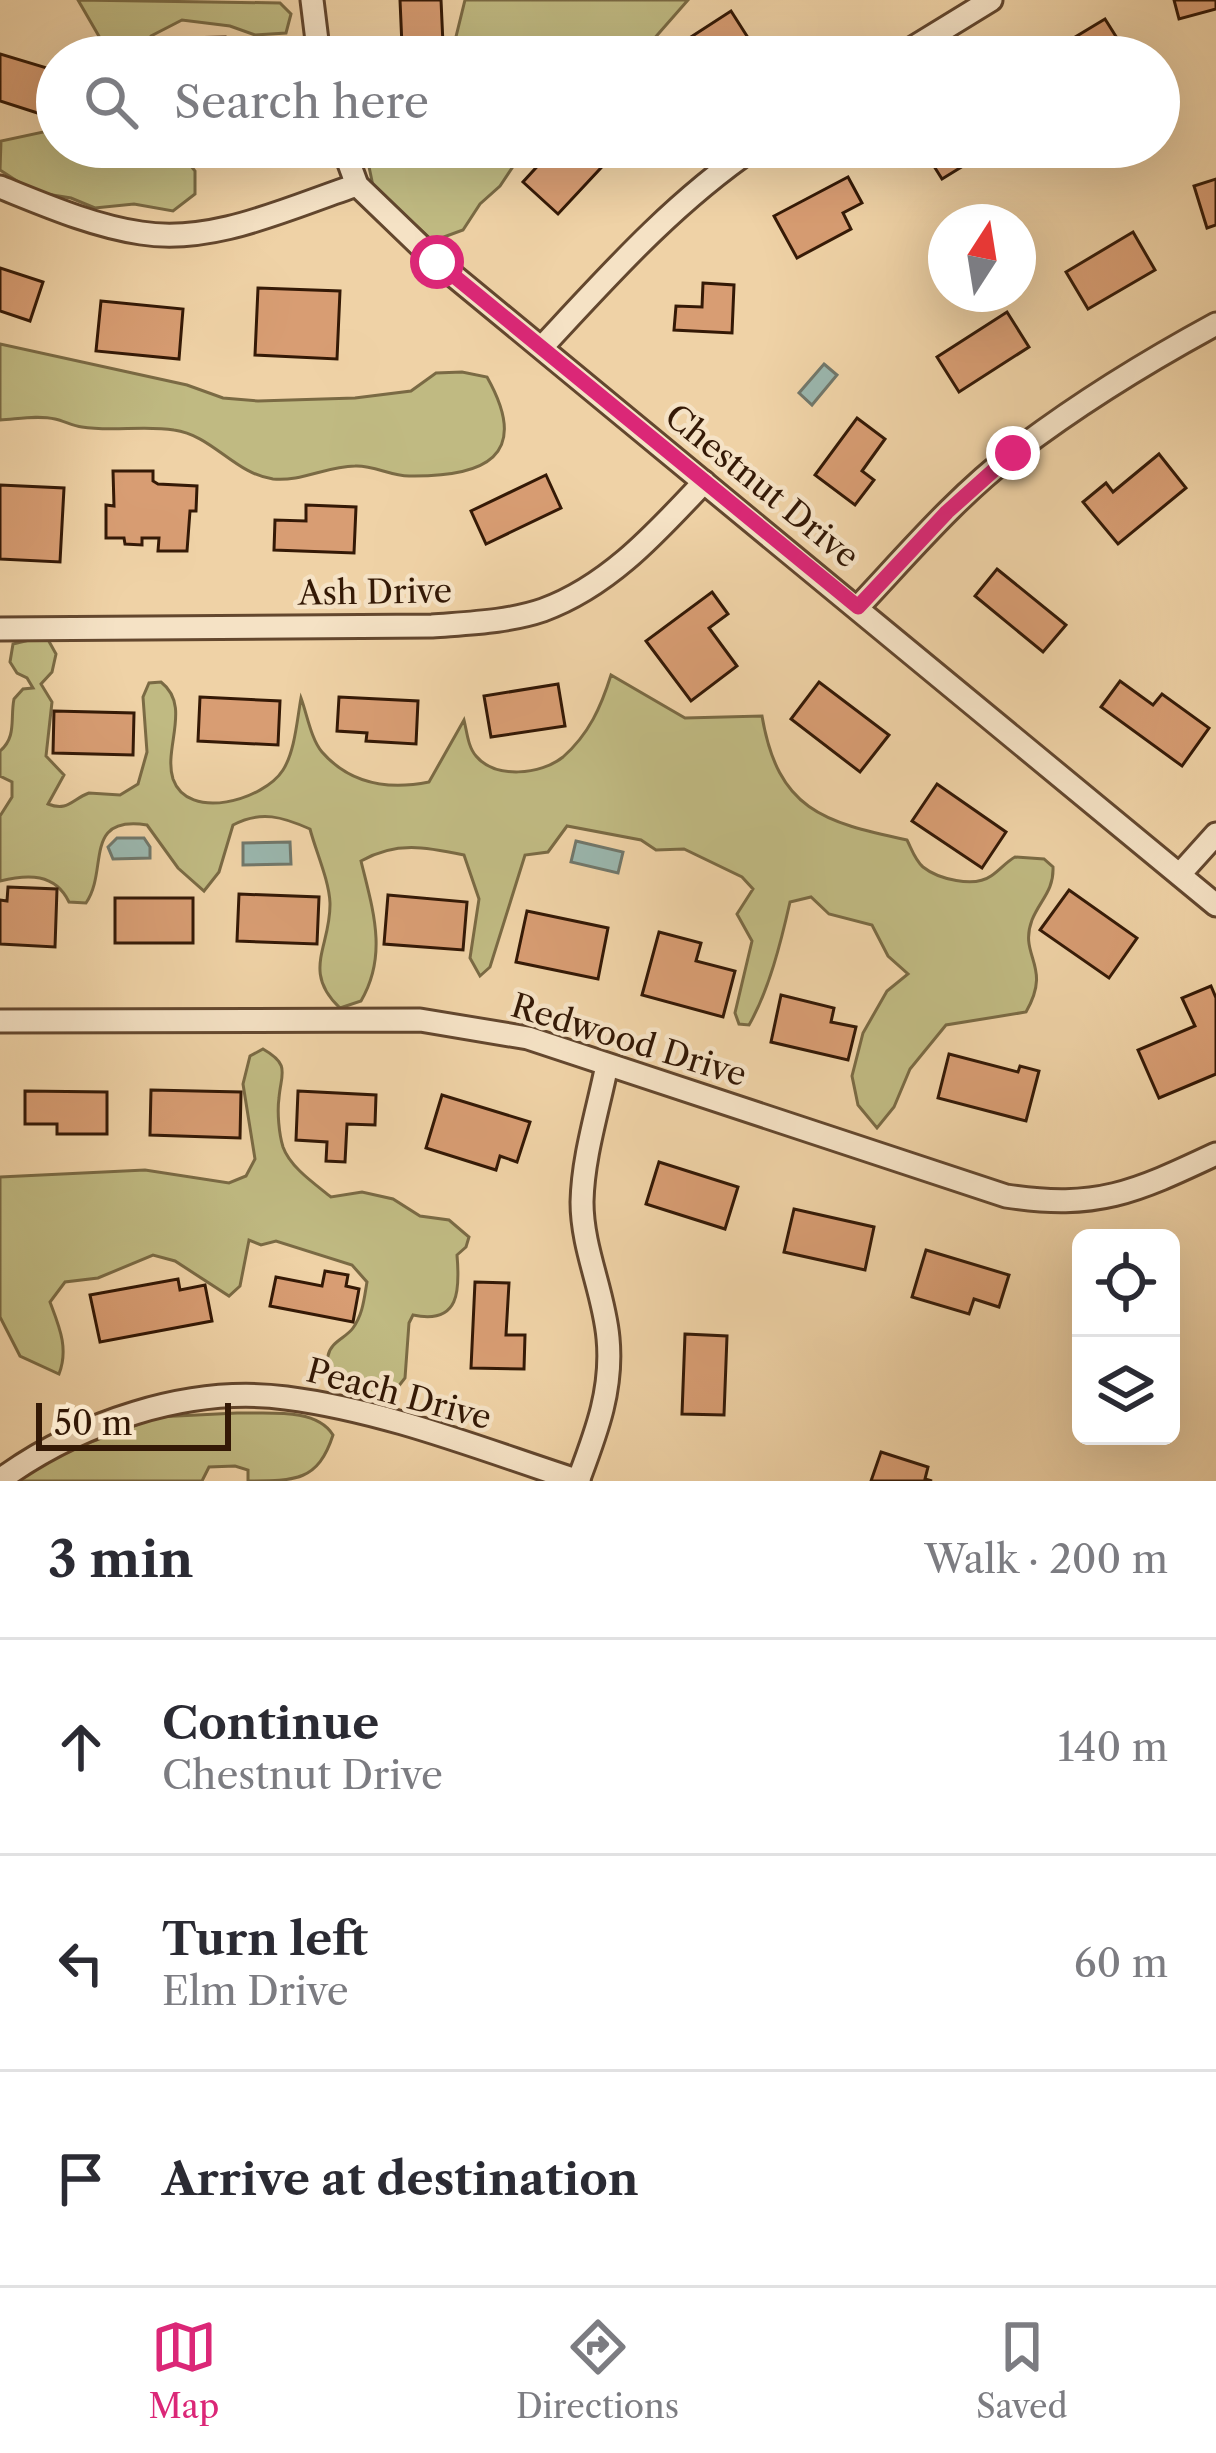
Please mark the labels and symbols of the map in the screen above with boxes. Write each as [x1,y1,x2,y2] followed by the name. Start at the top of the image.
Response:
[928,204,1036,312] north arrow
[410,235,464,289] route start
[657,395,867,577] street label: Chestnut Drive
[986,426,1040,480] route end
[297,570,452,614] street label: Ash Drive
[506,985,752,1095] street label: Redwood Drive
[302,1350,496,1438] street label: Peach Drive
[36,1397,231,1450] scale bar

